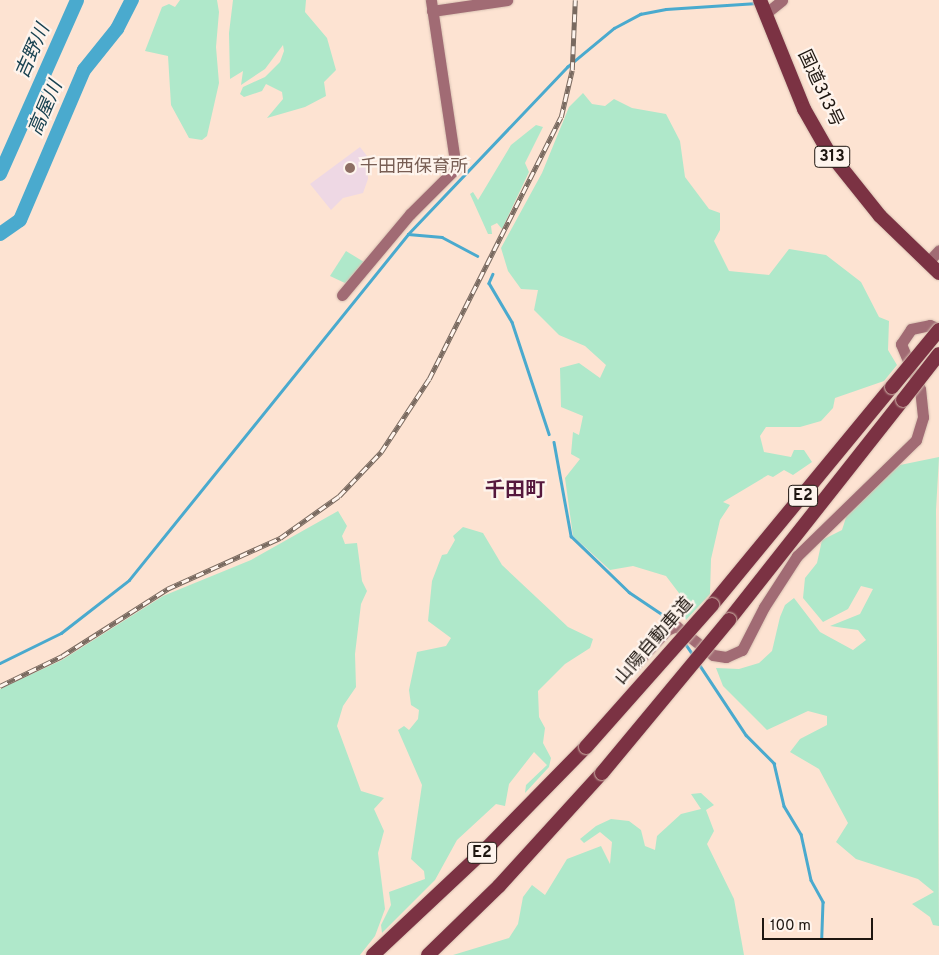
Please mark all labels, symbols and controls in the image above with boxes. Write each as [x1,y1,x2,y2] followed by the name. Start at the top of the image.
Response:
[12,21,56,83] water label: 吉野川
[792,47,846,131] street label: 国道313号
[25,78,69,140] water label: 高屋川
[813,144,851,170] road number: 313
[360,157,468,179] place label: 千田西保育所
[344,162,356,174] marker: 千田西保育所
[485,479,545,503] district label: 千田町
[788,482,818,510] road number: E2
[611,594,699,690] street label: 山陽自動車道
[467,840,497,866] road number: E2
[764,908,875,940] scale bar
[770,917,811,936] text: 100 m

